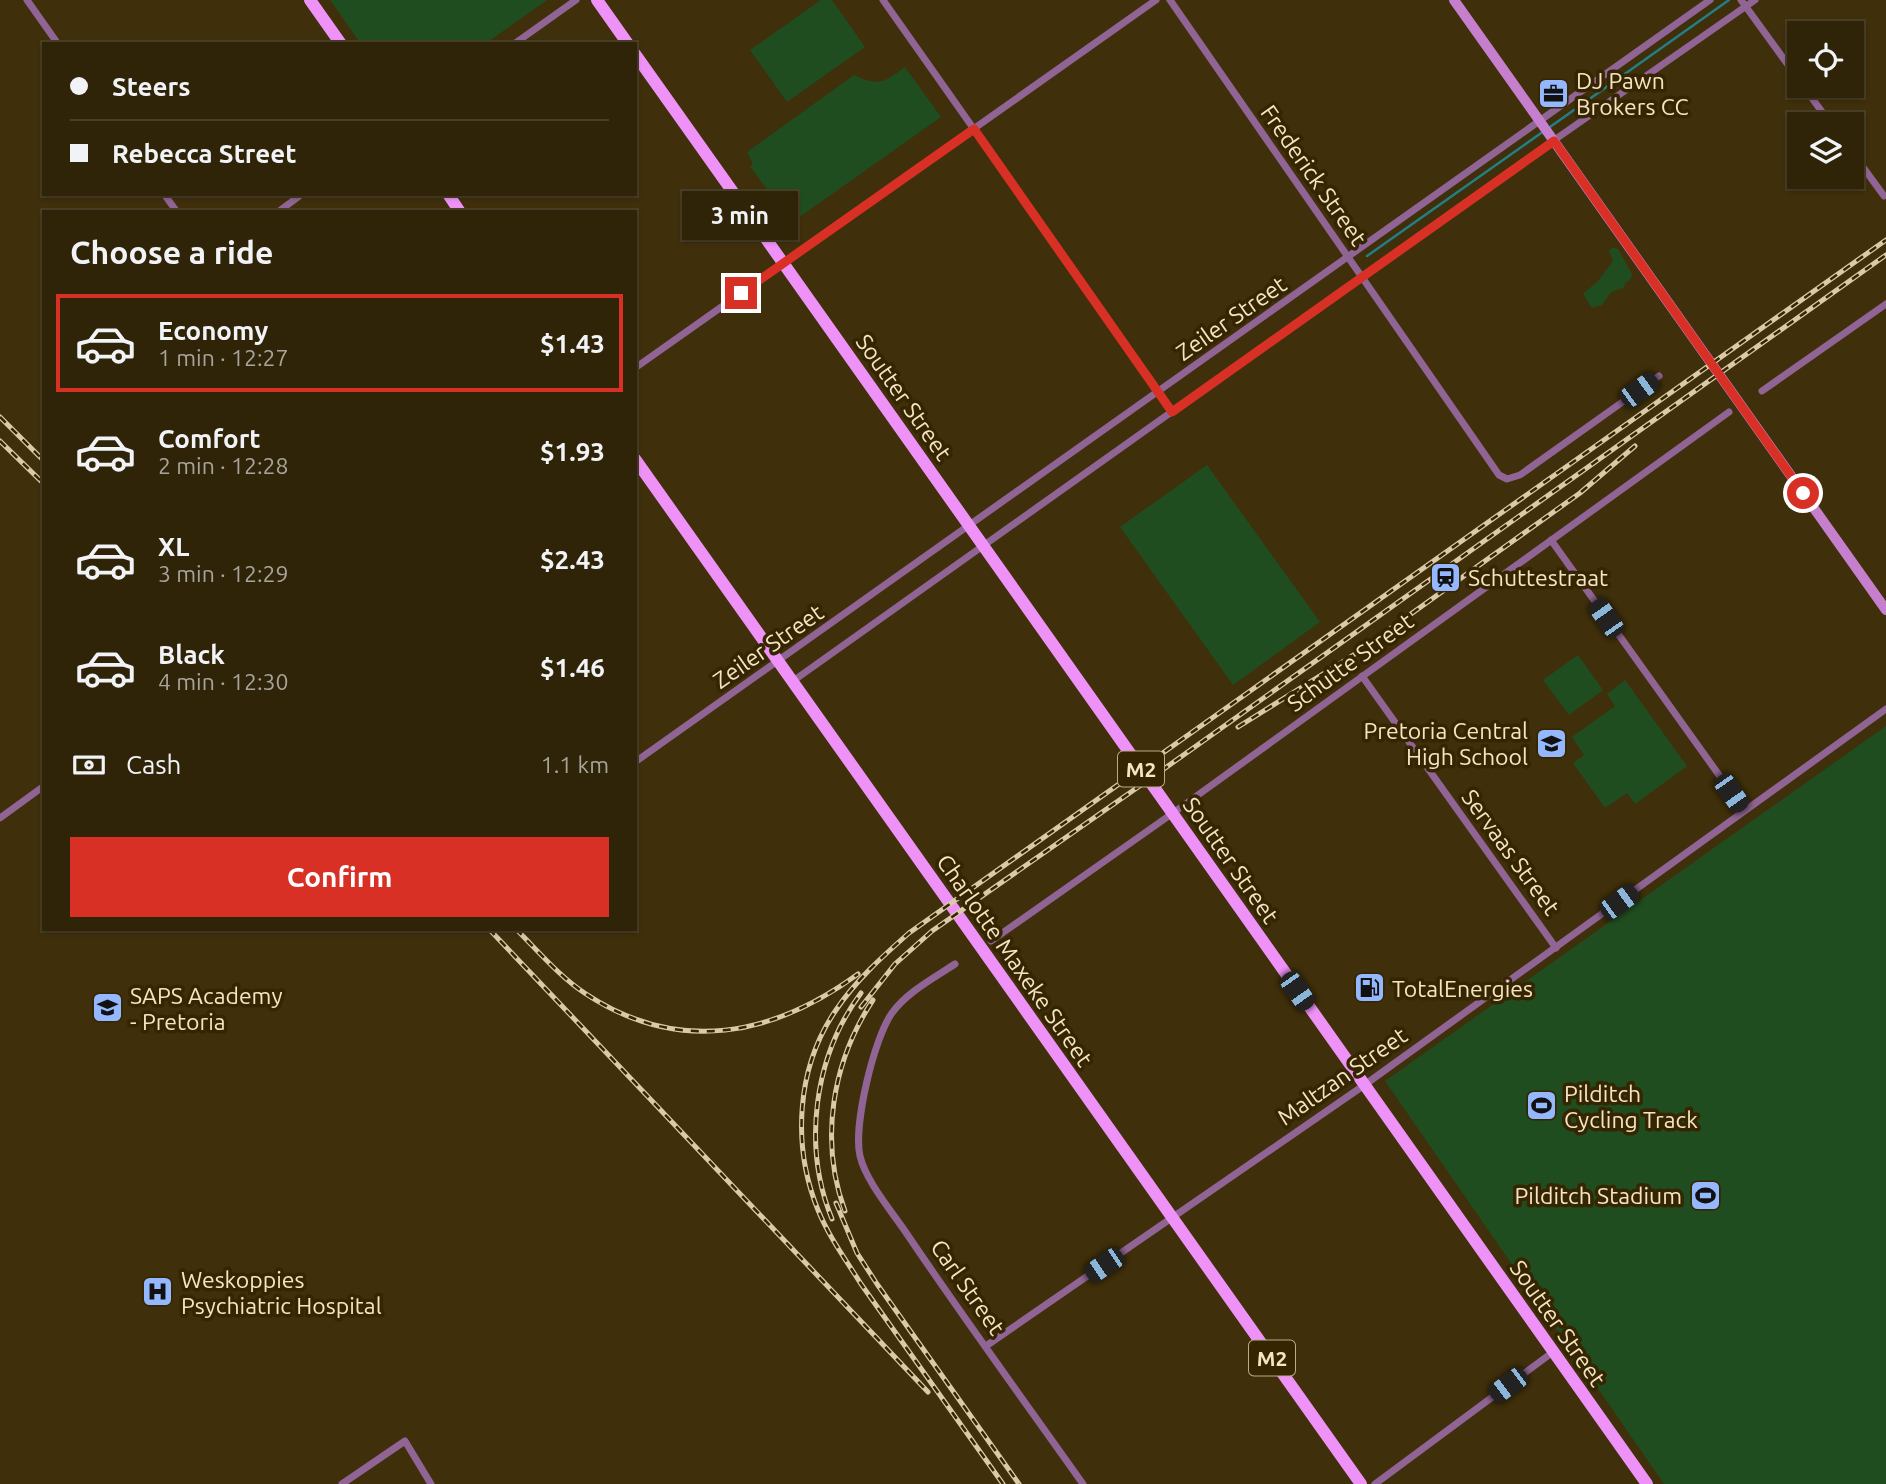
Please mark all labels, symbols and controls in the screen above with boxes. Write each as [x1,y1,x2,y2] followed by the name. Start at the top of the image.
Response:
[1787,21,1864,189] map controls
[1787,21,1864,98] button: locate
[1576,68,1689,119] place label: DJ Pawn Brokers CC
[112,72,190,101] text: Steers
[1536,76,1570,110] office icon: DJ Pawn Brokers CC
[1256,100,1372,250] street label: Frederick Street
[1787,112,1864,189] button: layers
[112,139,297,168] text: Rebecca Street
[683,191,799,240] callout: 3 min
[711,203,769,228] text: 3 min
[70,234,273,270] text: Choose a ride
[1171,271,1291,365] street label: Zeiler Street
[725,277,757,309] route end
[74,312,137,375] icon: car
[158,316,268,345] text: Economy
[540,329,605,358] text: $1.43
[851,329,957,465] street label: Soutter Street
[158,345,289,370] text: 1 min · 12:27
[1616,369,1663,411] car
[74,420,137,483] icon: car
[158,424,261,453] text: Comfort
[540,437,605,466] text: $1.93
[158,453,289,478] text: 2 min · 12:28
[1787,477,1819,509] route start
[74,528,137,591] icon: car
[158,532,189,561] text: XL
[540,545,605,574] text: $2.43
[1428,560,1462,594] station icon: Schuttestraat
[158,561,289,586] text: 3 min · 12:29
[1468,565,1608,590] place label: Schuttestraat
[1586,595,1627,641] car
[708,599,828,693] street label: Zeiler Street
[1282,608,1418,716] street label: Schutte Street
[74,636,137,699] icon: car
[158,640,225,669] text: Black
[540,653,605,682] text: $1.46
[158,669,289,694] text: 4 min · 12:30
[1364,718,1528,769] place label: Pretoria Central High School
[1534,726,1568,760] school or university icon: Pretoria Central High School
[70,746,108,784] icon: cash
[126,750,181,779] text: Cash
[541,752,609,777] text: 1.1 km
[1118,752,1164,786] road number: M2
[1711,770,1752,816] car
[1457,785,1565,919] street label: Servaas Street
[1178,792,1284,928] street label: Soutter Street
[70,837,609,917] button: Confirm
[932,849,1098,1071] street label: Charlotte Maxeke Street
[1596,881,1643,923] car
[1277,968,1318,1014] car
[1352,971,1386,1005] fuel station icon: TotalEnergies
[1392,976,1533,1001] place label: TotalEnergies
[130,983,283,1034] place label: SAPS Academy - Pretoria
[90,991,124,1025] school or university icon: SAPS Academy - Pretoria
[1273,1022,1411,1130] street label: Maltzan Street
[1564,1081,1698,1132] place label: Pilditch Cycling Track
[1524,1089,1558,1123] sports icon: Pilditch Cycling Track
[1688,1178,1722,1212] sports icon: Pilditch Stadium
[1515,1183,1682,1208] place label: Pilditch Stadium
[926,1235,1010,1339] street label: Carl Street
[1081,1245,1128,1285] car
[1505,1255,1611,1391] street label: Soutter Street
[181,1267,382,1318] place label: Weskoppies Psychiatric Hospital
[141,1275,175,1309] hospital icon: Weskoppies Psychiatric Hospital
[1249,1340,1295,1376] road number: M2
[1485,1364,1532,1406] car

